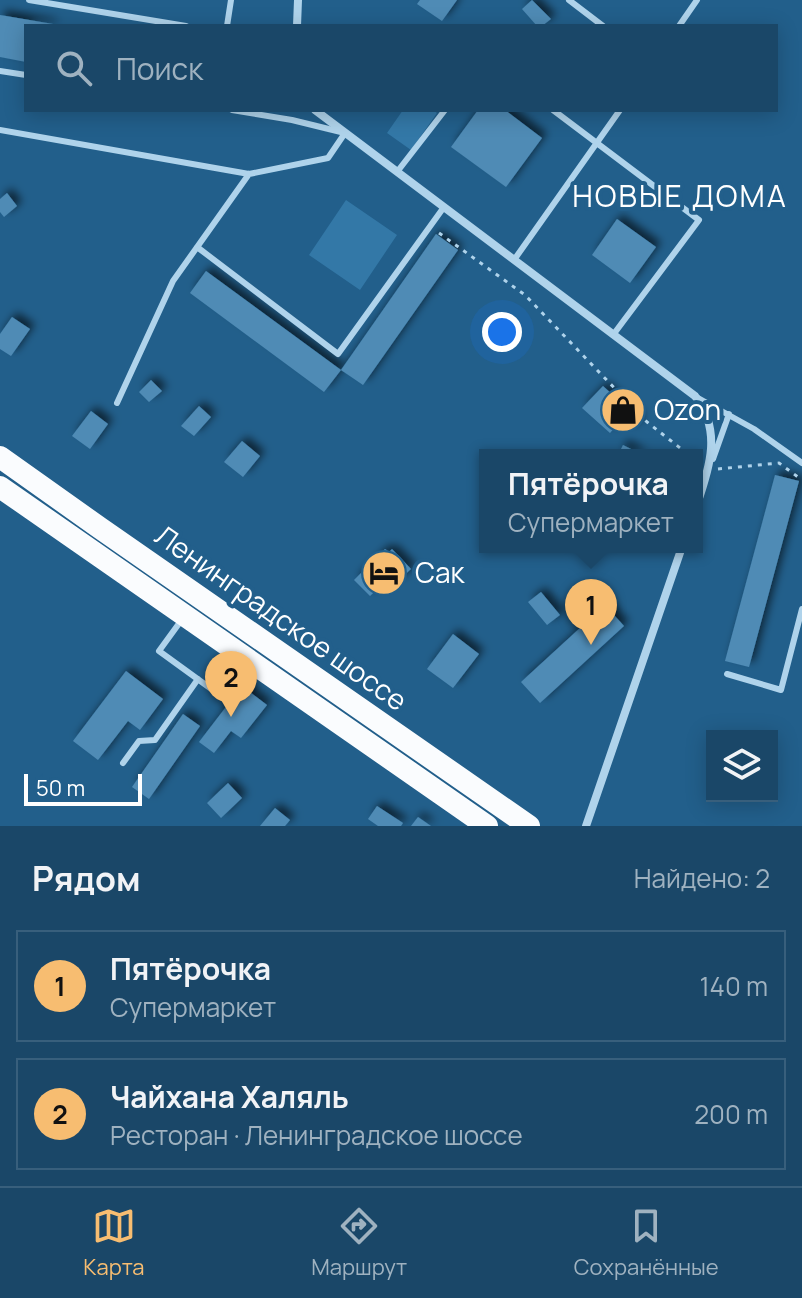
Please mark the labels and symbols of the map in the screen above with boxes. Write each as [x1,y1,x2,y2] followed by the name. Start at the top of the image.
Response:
[572,175,788,216] district label: НОВЫЕ ДОМА
[482,312,522,352] your location
[599,386,647,434] shop icon: Ozon
[654,390,721,428] place label: Ozon
[148,516,415,719] street label: Ленинградское шоссе
[360,549,408,597] hotel icon: Сак
[415,553,466,591] place label: Сак
[565,579,617,645] pin: 1
[205,651,257,717] pin: 2
[24,770,142,806] scale bar

